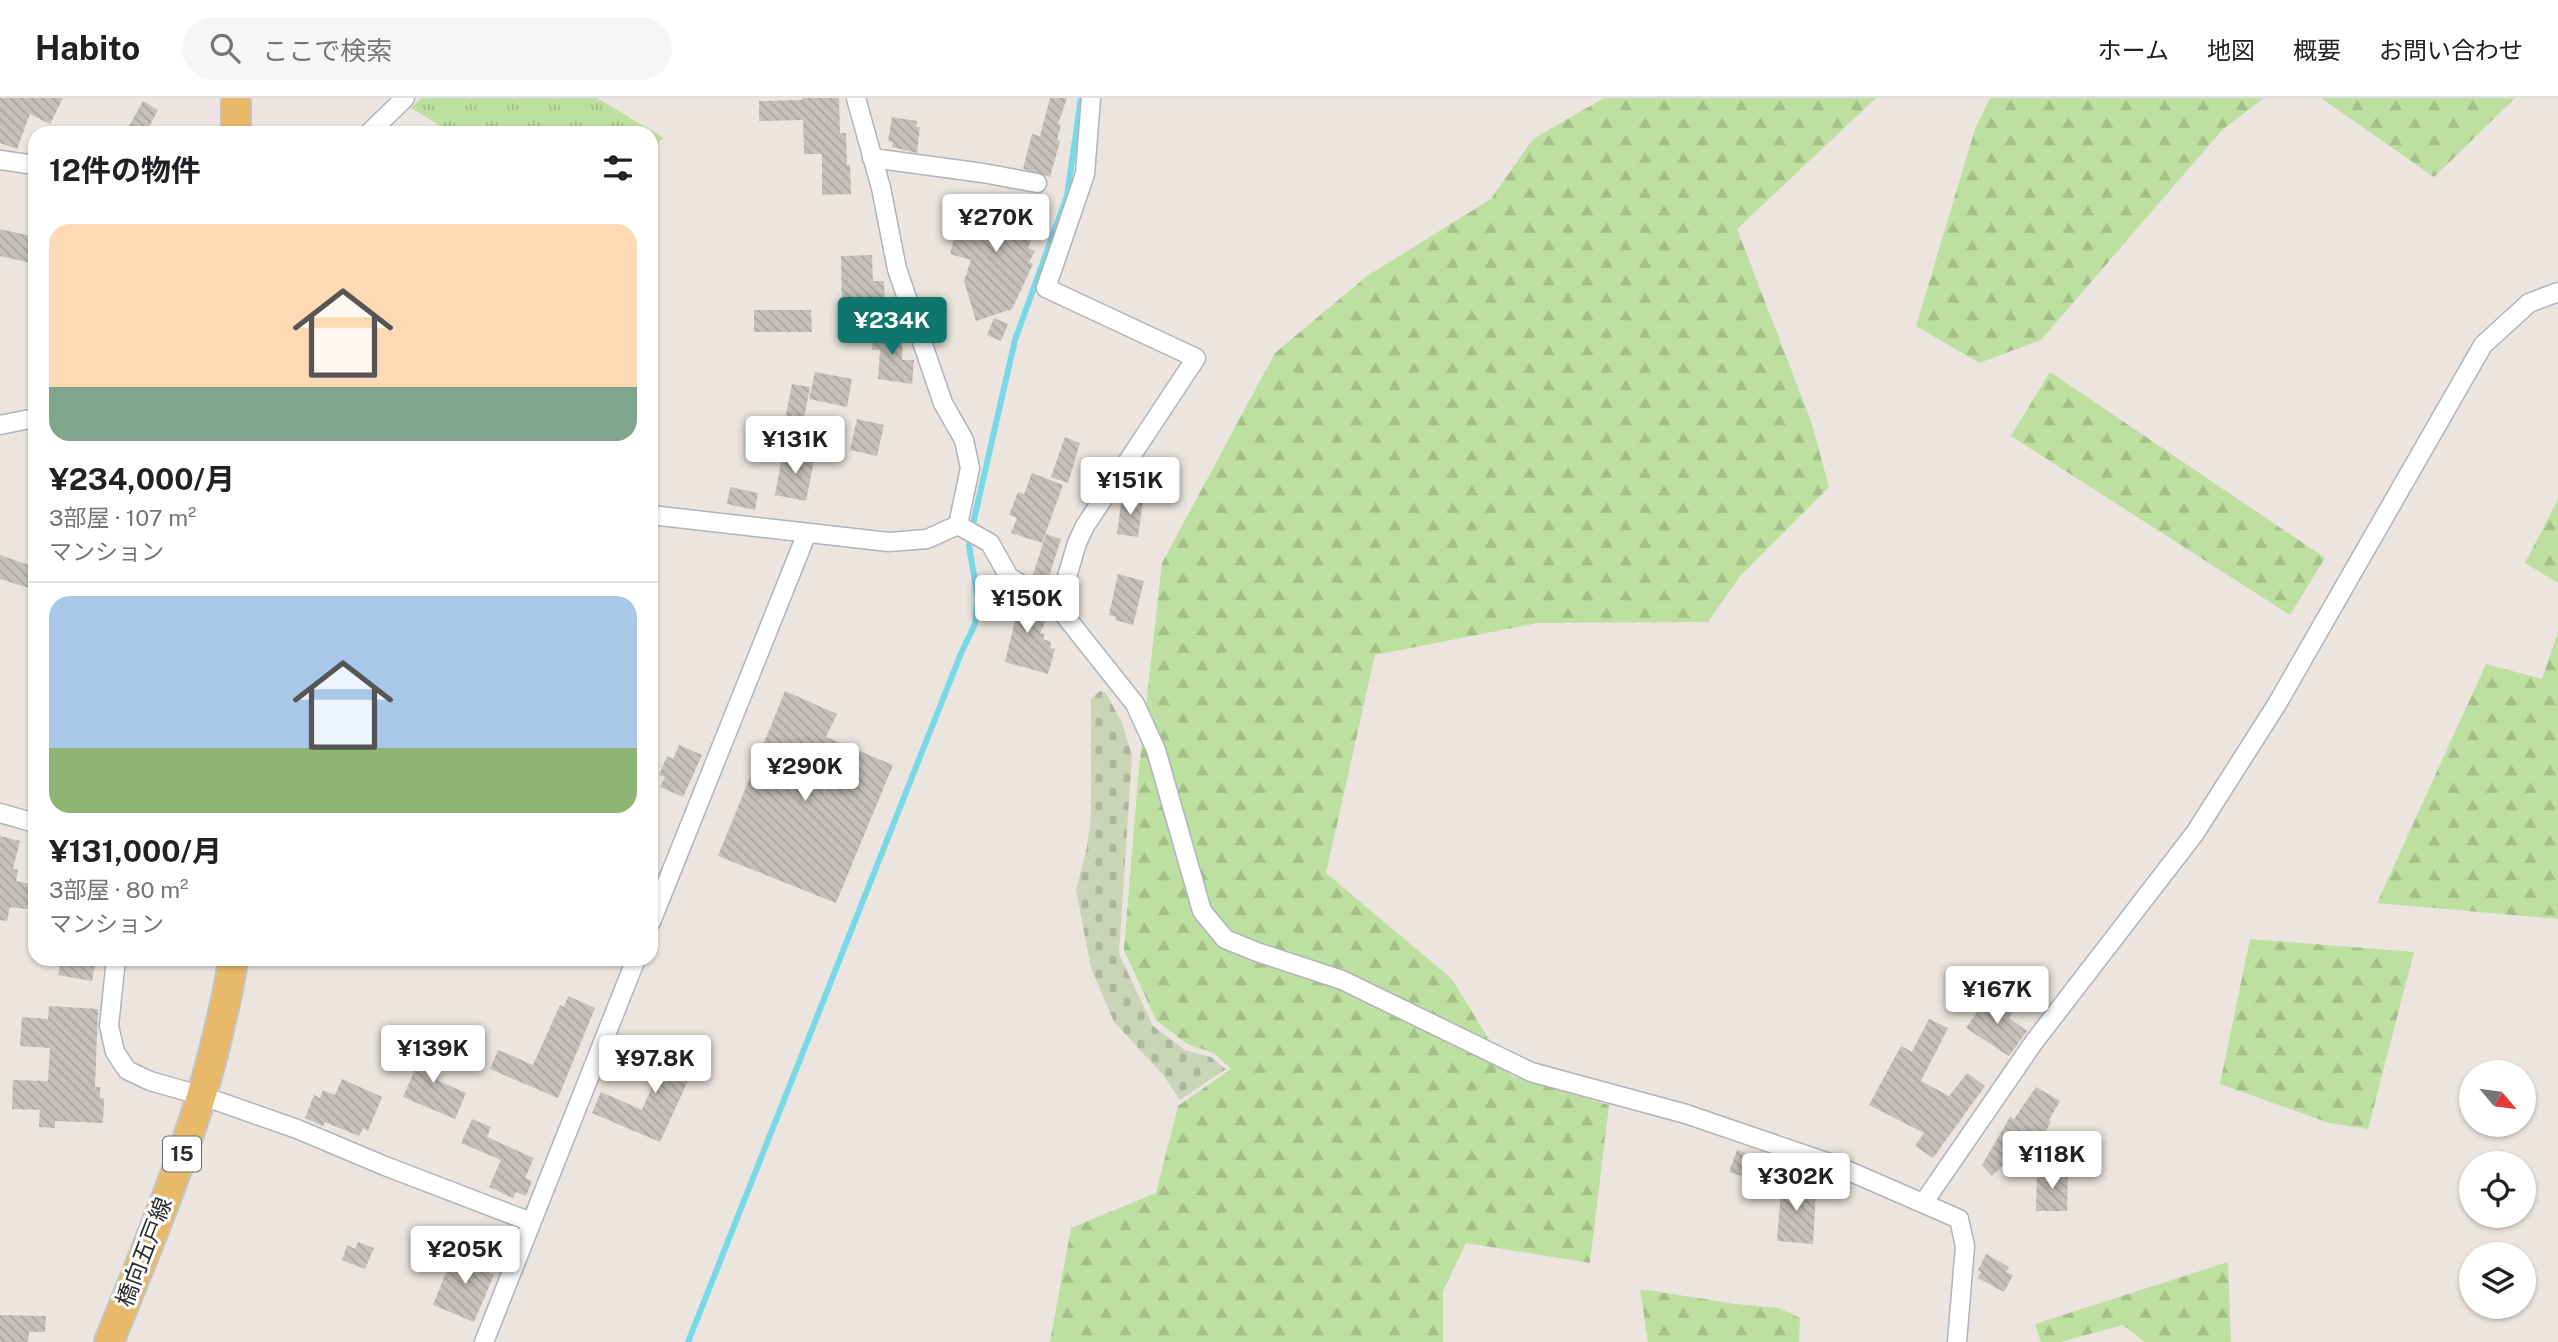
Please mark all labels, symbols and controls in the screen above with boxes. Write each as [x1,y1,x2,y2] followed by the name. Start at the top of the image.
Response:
[182,17,672,80] search box
[35,29,140,67] text: Habito
[206,29,244,67] icon: search
[262,35,392,66] text: ここで検索
[2098,36,2169,64] text: ホーム
[2207,36,2255,64] text: 地図
[2293,36,2341,64] text: 概要
[2379,36,2523,64] text: お問い合わせ
[599,149,637,187] icon: filters
[49,152,201,188] text: 12件の物件
[947,194,1045,254] pin: ¥270K
[958,203,1034,230] text: ¥270K
[280,270,406,396] icon: home
[843,298,941,357] pin: ¥234K
[854,306,930,333] text: ¥234K
[746,416,844,476] pin: ¥131K
[762,425,828,452] text: ¥131K
[1081,458,1179,517] pin: ¥151K
[49,461,235,497] text: ¥234,000/月
[1097,466,1163,493] text: ¥151K
[49,504,197,531] text: 3部屋 · 107 m²
[49,538,164,565] text: マンション
[978,575,1076,635] pin: ¥150K
[991,584,1063,611] text: ¥150K
[280,642,406,768] icon: home
[756,744,854,803] pin: ¥290K
[767,752,843,779] text: ¥290K
[49,833,222,869] text: ¥131,000/月
[49,876,189,903] text: 3部屋 · 80 m²
[49,910,164,937] text: マンション
[1948,967,2046,1026] pin: ¥167K
[1962,975,2032,1002] text: ¥167K
[384,1026,482,1085] pin: ¥139K
[397,1034,469,1061] text: ¥139K
[598,1035,712,1095] pin: ¥97.8K
[615,1044,695,1071] text: ¥97.8K
[2459,1060,2536,1138] north arrow
[2459,1060,2536,1319] map controls
[2003,1132,2101,1191] pin: ¥118K
[163,1136,201,1172] road number: 15
[2019,1140,2085,1167] text: ¥118K
[2459,1151,2536,1228] button: locate
[1747,1154,1845,1213] pin: ¥302K
[1758,1162,1834,1189] text: ¥302K
[110,1193,177,1310] street label: 橋向五戸線
[416,1226,514,1286] pin: ¥205K
[427,1235,503,1262] text: ¥205K
[2459,1242,2536,1319] button: layers

